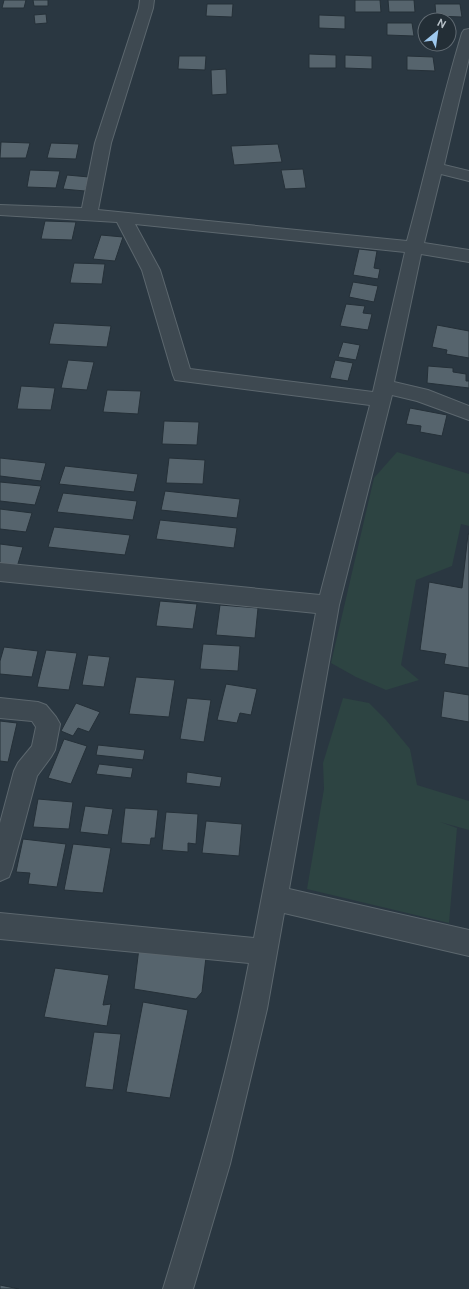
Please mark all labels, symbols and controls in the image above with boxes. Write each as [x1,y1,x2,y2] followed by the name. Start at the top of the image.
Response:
[417,12,457,52] north arrow
[435,16,448,30] text: N

